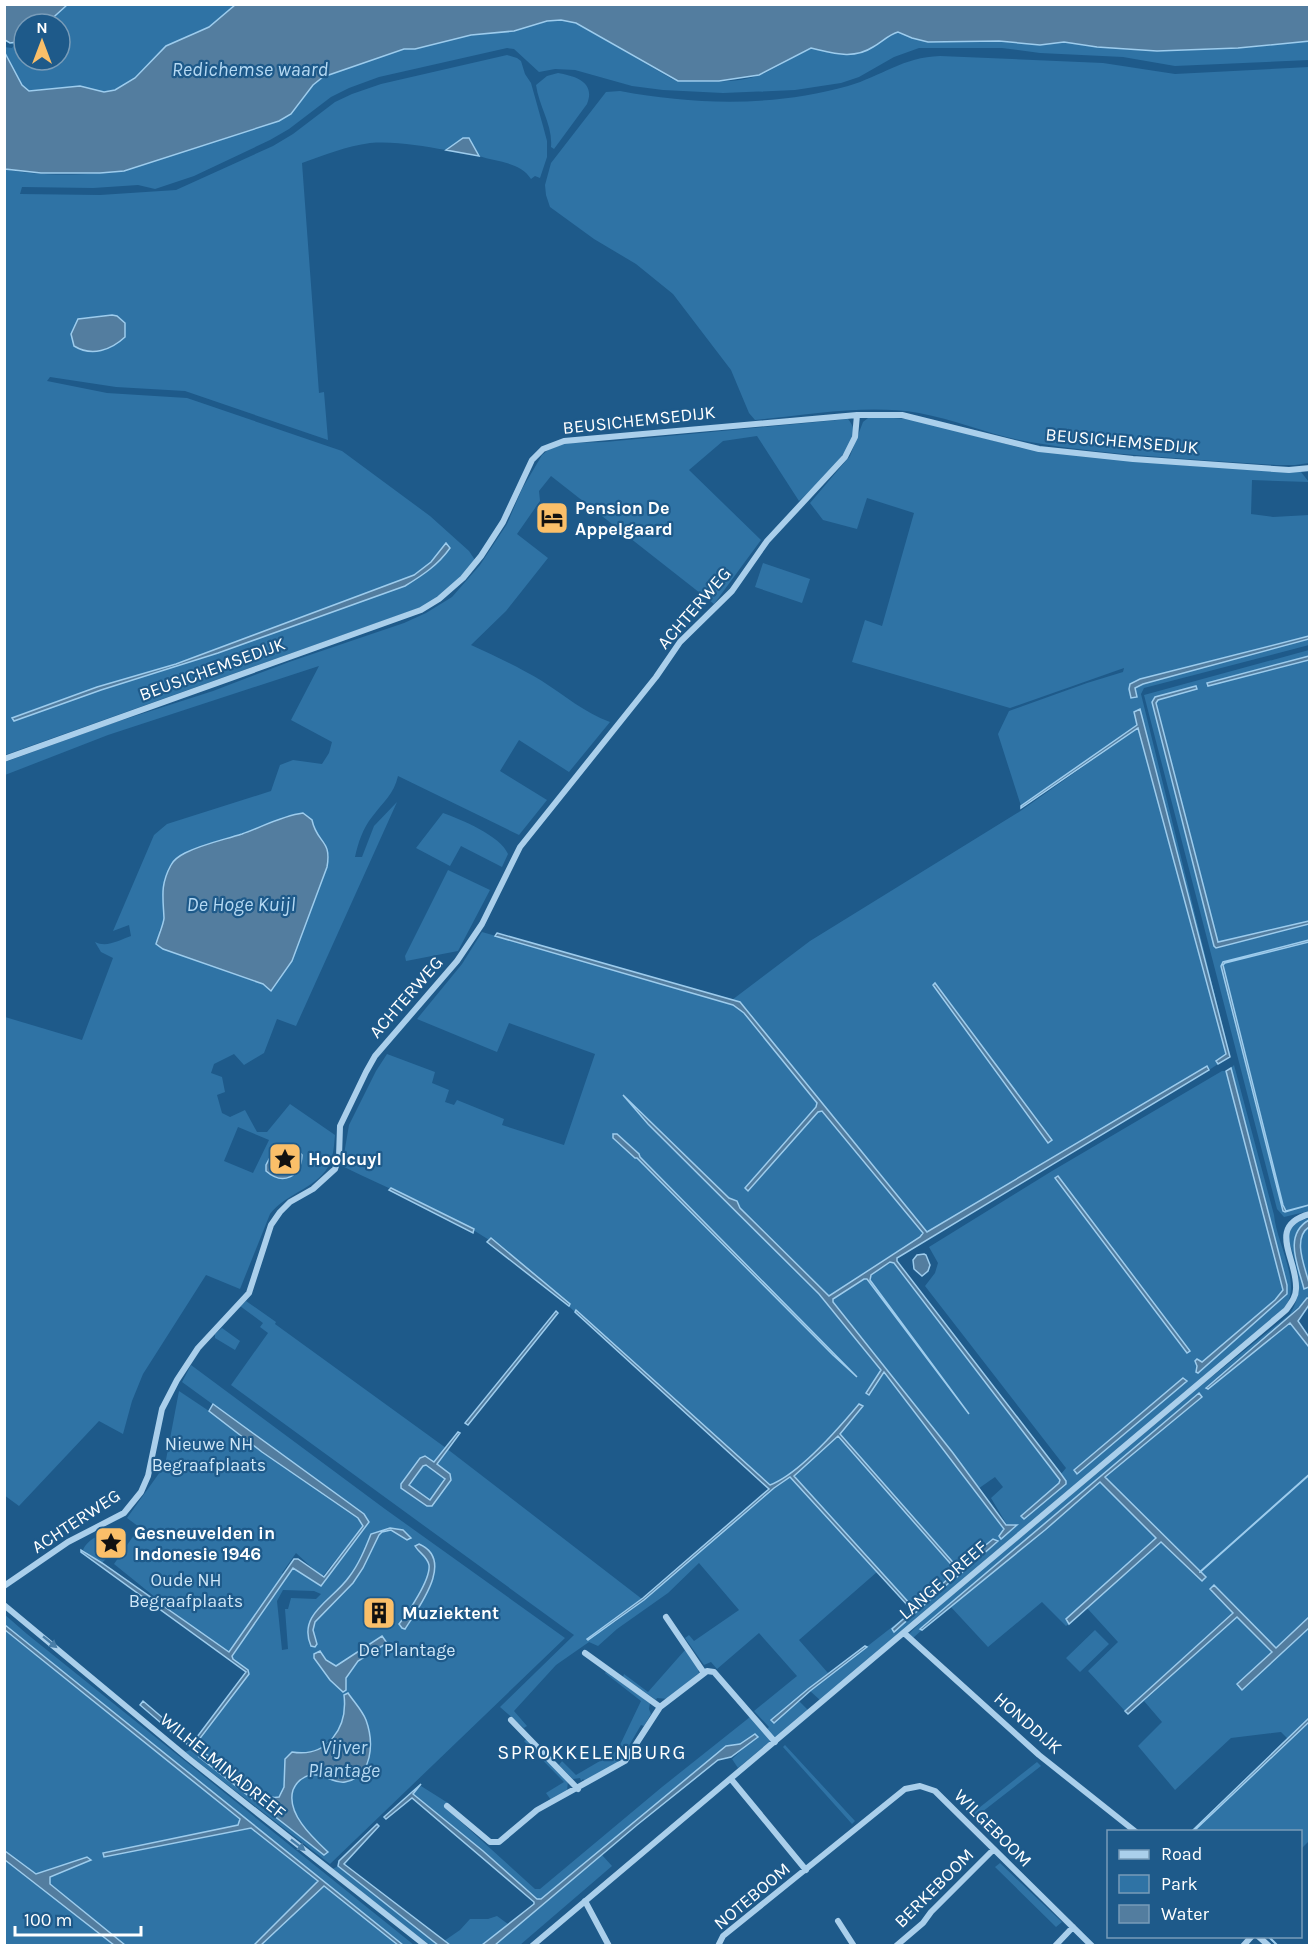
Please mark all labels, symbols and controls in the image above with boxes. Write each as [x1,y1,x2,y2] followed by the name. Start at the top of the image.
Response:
[12,12,72,72] north arrow
[36,18,48,37] text: N
[172,58,328,81] water label: Redichemse waard
[562,401,717,439] street label: BEUSICHEMSEDIJK
[1045,423,1199,459] street label: BEUSICHEMSEDIJK
[575,497,673,540] place label: Pension De Appelgaard
[534,500,570,536] hotel icon: Pension De Appelgaard
[652,563,736,653] street label: ACHTERWEG
[136,632,288,706] street label: BEUSICHEMSEDIJK
[187,893,295,916] water label: De Hoge Kuijl
[364,952,448,1042] street label: ACHTERWEG
[267,1141,303,1177] place icon: Hoolcuyl
[308,1148,382,1170] place label: Hoolcuyl
[152,1433,266,1476] park label: Nieuwe NH Begraafplaats
[28,1484,124,1558] street label: ACHTERWEG
[134,1522,275,1565] place label: Gesneuvelden in Indonesie 1946
[93,1525,129,1561] place icon: Gesneuvelden in Indonesie 1946
[894,1536,992,1624] street label: LANGE DREEF
[129,1569,243,1612] park label: Oude NH Begraafplaats
[361,1595,397,1631] building icon: Muziektent
[402,1602,499,1624] place label: Muziektent
[42,1635,57,1648] one-way arrow
[358,1639,456,1661] park label: De Plantage
[989,1687,1067,1759] street label: HONDDIJK
[156,1708,290,1824] street label: WILHELMINADREEF
[308,1736,380,1782] water label: Vijver Plantage
[497,1741,687,1764] district label: SPROKKELENBURG
[950,1785,1036,1871] street label: WILGEBOOM
[1107,1830,1302,1938] legend
[290,1839,306,1852] one-way arrow
[1161,1843,1202,1865] text: Road
[890,1844,978,1932] street label: BERKEBOOM
[709,1858,795,1934] street label: NOTEBOOM
[1161,1873,1198,1895] text: Park
[15,1899,141,1937] scale bar
[1161,1903,1209,1925] text: Water
[24,1909,72,1931] text: 100 m

